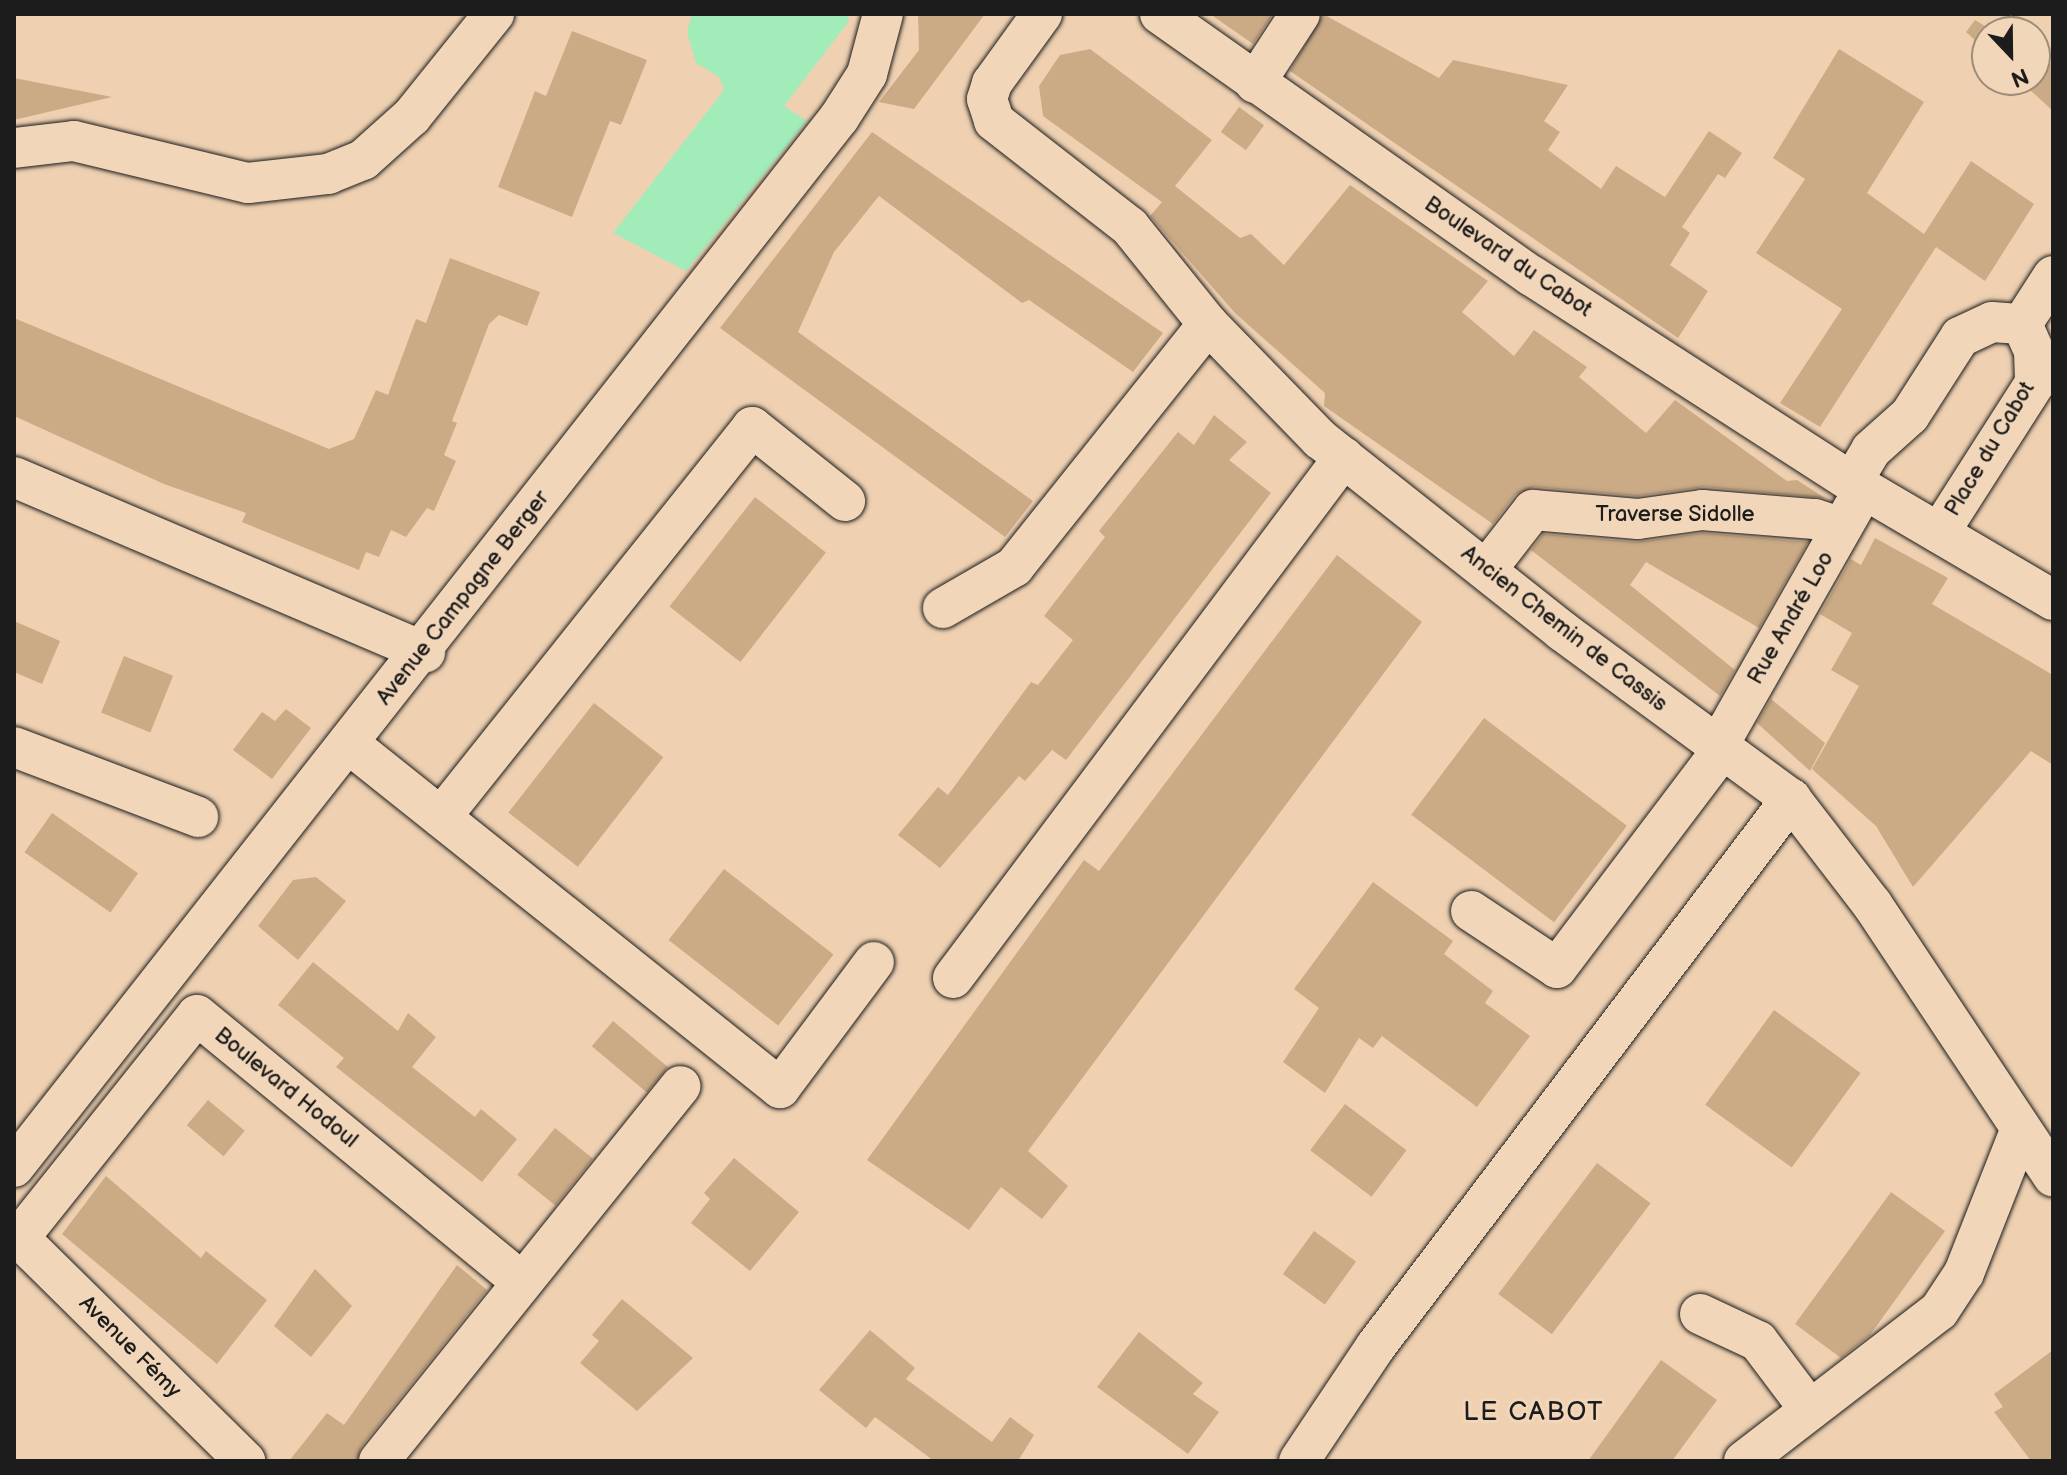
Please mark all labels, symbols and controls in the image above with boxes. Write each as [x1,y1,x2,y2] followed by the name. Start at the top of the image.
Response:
[1971,16,2051,96] north arrow
[2007,61,2032,92] text: N
[1419,191,1597,323] street label: Boulevard du Cabot
[1940,377,2040,521] street label: Place du Cabot
[371,486,555,710] street label: Avenue Campagne Berger
[1595,502,1755,528] street label: Traverse Sidolle
[1456,540,1672,718] street label: Ancien Chemin de Cassis
[1742,547,1840,689] street label: Rue André Loo
[209,1022,363,1154] street label: Boulevard Hodoul
[73,1290,187,1404] street label: Avenue Fémy
[1463,1397,1605,1429] district label: LE CABOT

